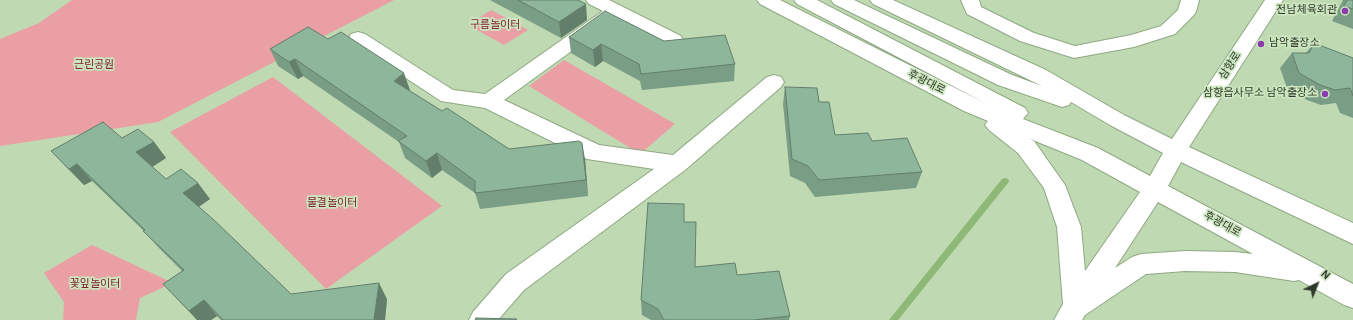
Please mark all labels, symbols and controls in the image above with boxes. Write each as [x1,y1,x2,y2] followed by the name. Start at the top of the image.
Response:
[1276,4,1337,18] place label: 전남체육회관
[1340,6,1350,16] marker: 전남체육회관
[470,19,520,33] park label: 구름놀이터
[1269,37,1320,51] place label: 남악출장소
[1256,39,1266,49] marker: 남악출장소
[1217,50,1245,82] street label: 삼향로
[74,59,114,73] park label: 근린공원
[905,68,947,98] street label: 후광대로
[1203,87,1317,101] place label: 삼향읍사무소 남악출장소
[1320,89,1330,99] marker: 삼향읍사무소 남악출장소
[307,197,357,211] park label: 물결놀이터
[1201,209,1243,241] street label: 후광대로
[1297,264,1337,304] north arrow
[1318,267,1333,283] text: N
[70,278,120,292] park label: 꽃잎놀이터

